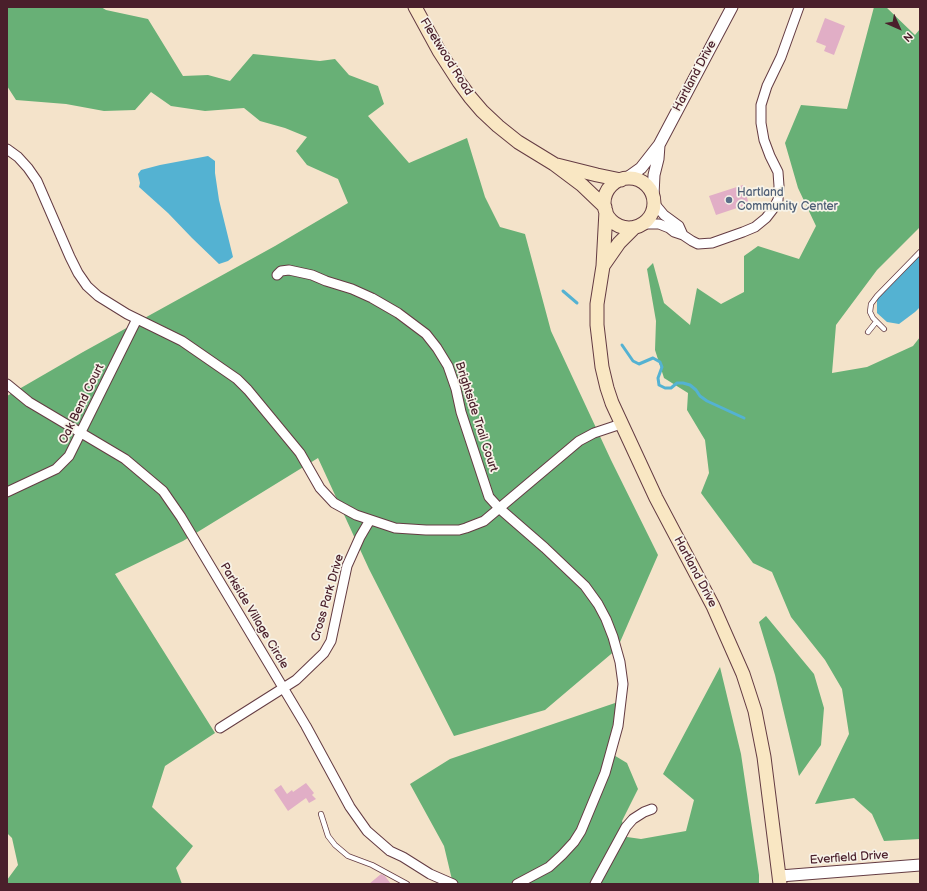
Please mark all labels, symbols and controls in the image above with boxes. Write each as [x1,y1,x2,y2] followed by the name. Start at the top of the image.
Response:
[879,8,919,48] north arrow
[416,16,476,98] street label: Fleetwood Road
[900,29,915,44] text: N
[670,38,720,114] street label: Hartland Drive
[737,186,838,214] place label: Hartland Community Center
[724,195,734,205] marker: Hartland Community Center
[451,360,501,474] street label: Brightside Trail Court
[56,362,108,446] street label: Oak Bend Court
[670,534,720,610] street label: Hartland Drive
[309,553,347,643] street label: Cross Park Drive
[217,560,291,672] street label: Parkside Village Circle
[809,848,889,868] street label: Everfield Drive

